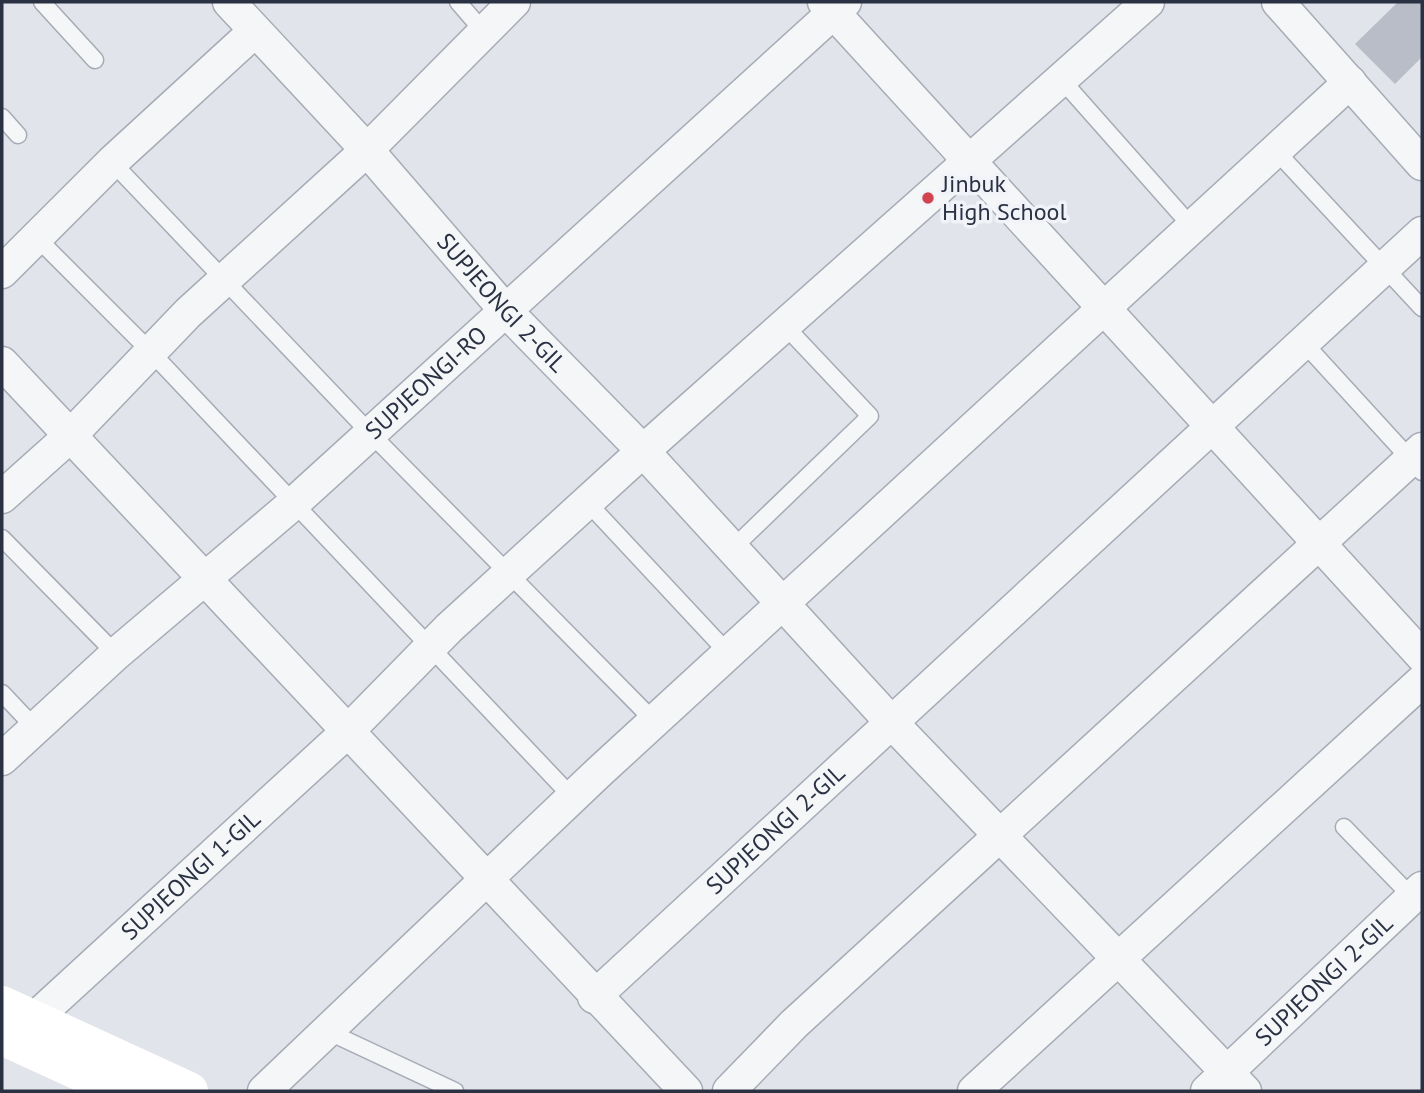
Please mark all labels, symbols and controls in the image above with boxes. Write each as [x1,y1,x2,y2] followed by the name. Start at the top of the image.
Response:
[941,168,1066,227] place label: Jinbuk High School
[920,190,936,206] marker: Jinbuk High School
[430,226,573,379] street label: SUPJEONGI 2-GIL
[358,319,493,446] street label: SUPJEONGI-RO
[699,757,851,901] street label: SUPJEONGI 2-GIL
[114,803,267,947] street label: SUPJEONGI 1-GIL
[1248,908,1399,1053] street label: SUPJEONGI 2-GIL

